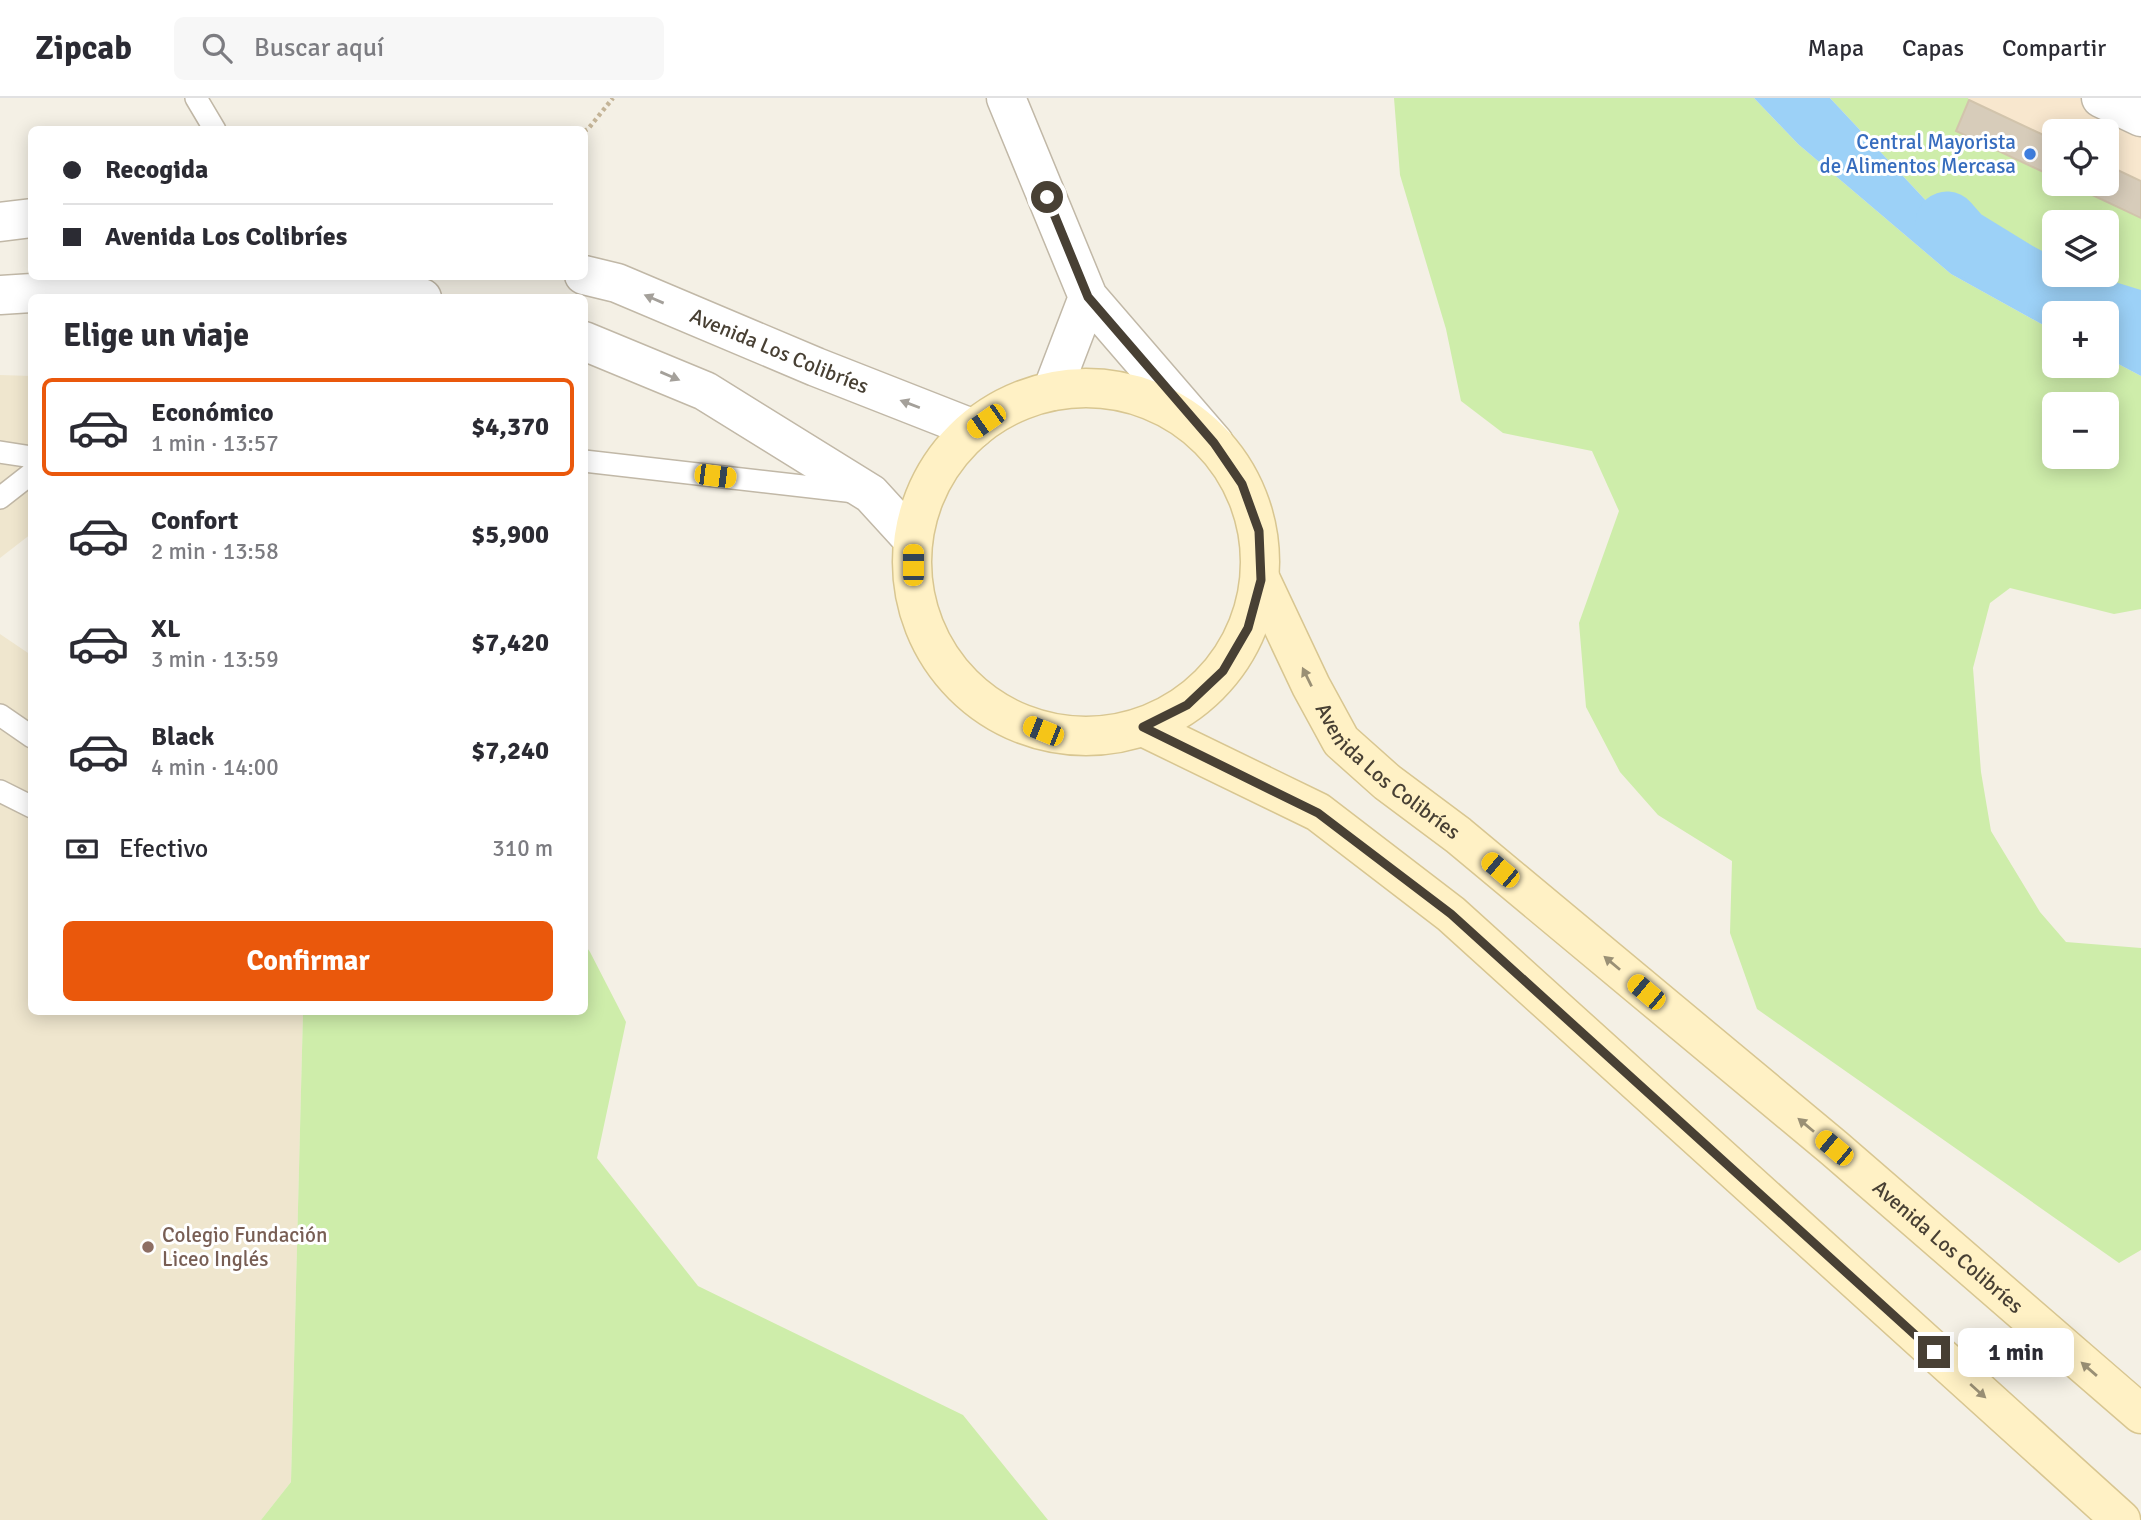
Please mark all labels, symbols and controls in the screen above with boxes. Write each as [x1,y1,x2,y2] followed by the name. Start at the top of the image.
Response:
[174,17,664,80] search box
[35,28,132,69] text: Zipcab
[198,29,236,67] icon: search
[254,32,384,64] text: Buscar aquí
[1808,33,1864,63] text: Mapa
[1902,33,1964,63] text: Capas
[2002,33,2106,63] text: Compartir
[2042,119,2119,469] map controls
[2042,119,2119,196] button: locate
[1820,129,2016,179] place label: Central Mayorista de Alimentos Mercasa
[2022,146,2038,162] marker: Central Mayorista de Alimentos Mercasa
[105,154,208,186] text: Recogida
[1031,181,1063,213] route start
[2042,210,2119,287] button: layers
[105,221,347,253] text: Avenida Los Colibríes
[644,293,665,304] one-way arrow
[2042,301,2119,378] button: +
[686,302,872,399] street label: Avenida Los Colibríes
[63,316,249,355] text: Elige un viaje
[660,371,681,382] one-way arrow
[2042,392,2119,469] button: −
[67,396,130,459] icon: car
[151,397,274,429] text: Económico
[900,399,921,410] one-way arrow
[963,400,1010,442] car
[471,411,549,443] text: $4,370
[151,429,279,458] text: 1 min · 13:57
[693,463,738,489] car
[67,504,130,567] icon: car
[151,505,238,537] text: Confort
[471,519,549,551] text: $5,900
[151,537,279,566] text: 2 min · 13:58
[903,544,924,586] car
[67,612,130,675] icon: car
[151,613,181,645] text: XL
[471,627,549,659] text: $7,420
[151,645,279,674] text: 3 min · 13:59
[1301,667,1313,687] one-way arrow
[1310,699,1465,845] street label: Avenida Los Colibríes
[1020,713,1067,749] car
[67,720,130,783] icon: car
[151,721,214,753] text: Black
[471,735,549,767] text: $7,240
[151,753,279,782] text: 4 min · 14:00
[63,830,101,868] icon: cash
[119,833,208,865] text: Efectivo
[492,834,553,863] text: 310 m
[1478,848,1523,892] car
[63,921,553,1001] button: Confirmar
[1604,956,1622,971] one-way arrow
[1624,970,1669,1014] car
[1797,1117,1815,1133] one-way arrow
[1812,1126,1857,1170] car
[1867,1174,2029,1319] street label: Avenida Los Colibríes
[162,1222,327,1272] place label: Colegio Fundación Liceo Inglés
[140,1239,156,1255] marker: Colegio Fundación Liceo Inglés
[1958,1328,2074,1376] callout: 1 min
[1918,1336,1950,1368] route end
[1988,1338,2044,1367] text: 1 min
[2081,1362,2098,1377] one-way arrow
[1969,1383,1987,1399] one-way arrow

